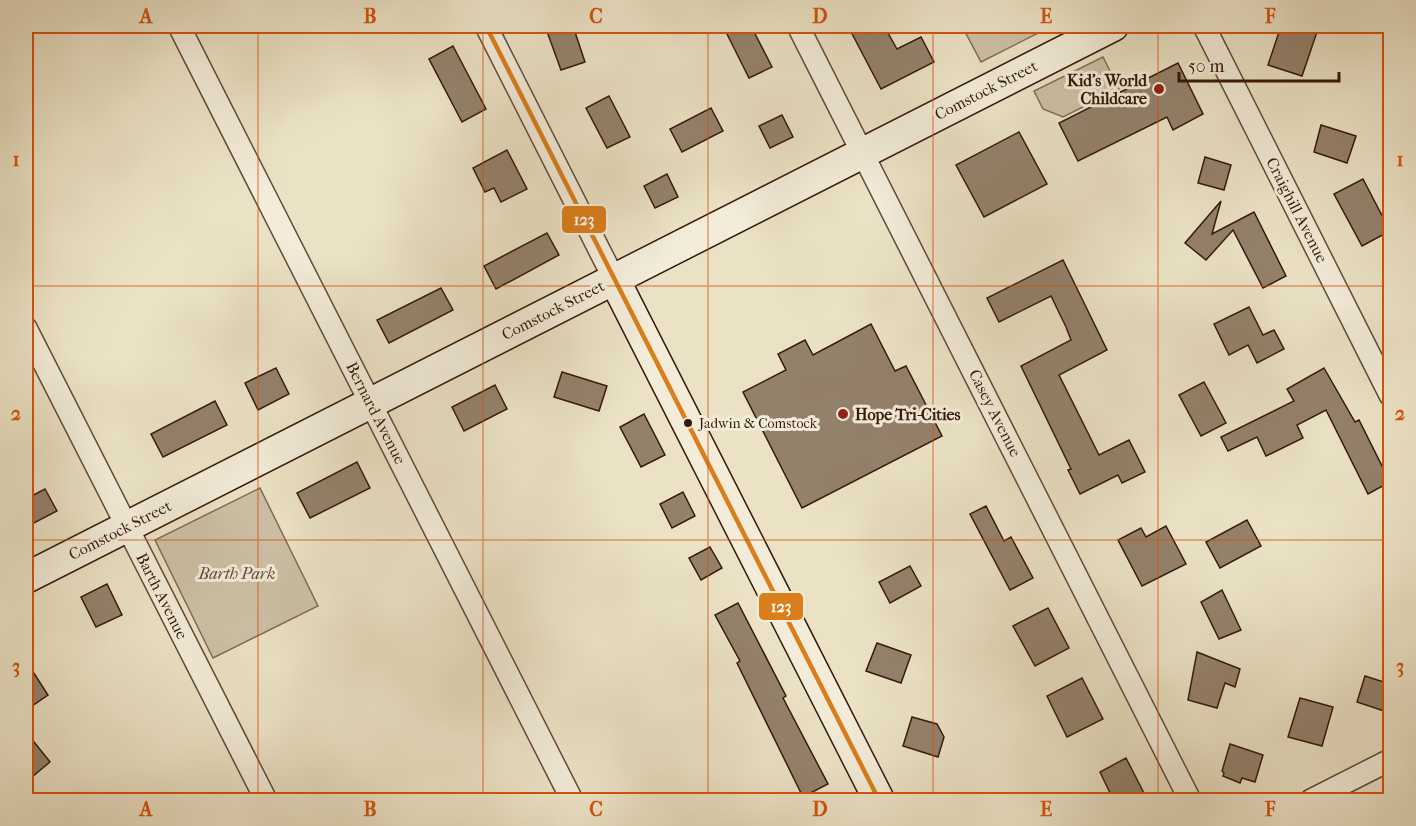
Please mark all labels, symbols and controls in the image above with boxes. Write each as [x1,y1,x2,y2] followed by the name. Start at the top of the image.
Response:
[138,5,154,28] text: A
[363,5,377,28] text: B
[589,5,603,28] text: C
[812,5,828,28] text: D
[1040,5,1052,28] text: E
[1264,5,1276,28] text: F
[1179,45,1340,83] scale bar
[931,56,1041,124] street label: Comstock Street
[1188,56,1225,77] text: 50 m
[1067,71,1148,108] place label: Kid's World Childcare
[1152,82,1166,96] marker: Kid's World Childcare
[12,148,20,171] text: 1
[1396,148,1404,171] text: 1
[1262,154,1332,266] street label: Craighill Avenue
[561,205,607,234] line badge: 123
[574,210,594,230] text: 123
[498,276,608,344] street label: Comstock Street
[342,359,410,467] street label: Bernard Avenue
[965,366,1025,460] street label: Casey Avenue
[11,402,21,425] text: 2
[1395,402,1405,425] text: 2
[855,405,960,425] place label: Hope Tri-Cities
[836,407,850,421] marker: Hope Tri-Cities
[698,415,818,432] place label: Jadwin & Comstock
[682,417,694,429] marker: Jadwin & Comstock
[65,496,175,564] street label: Comstock Street
[132,550,192,642] street label: Barth Avenue
[198,564,275,583] park label: Barth Park
[758,592,804,621] line badge: 123
[771,597,791,617] text: 123
[12,655,20,678] text: 3
[1396,655,1404,678] text: 3
[138,798,154,821] text: A
[363,798,377,821] text: B
[589,798,603,821] text: C
[812,798,828,821] text: D
[1040,798,1052,821] text: E
[1264,798,1276,821] text: F

